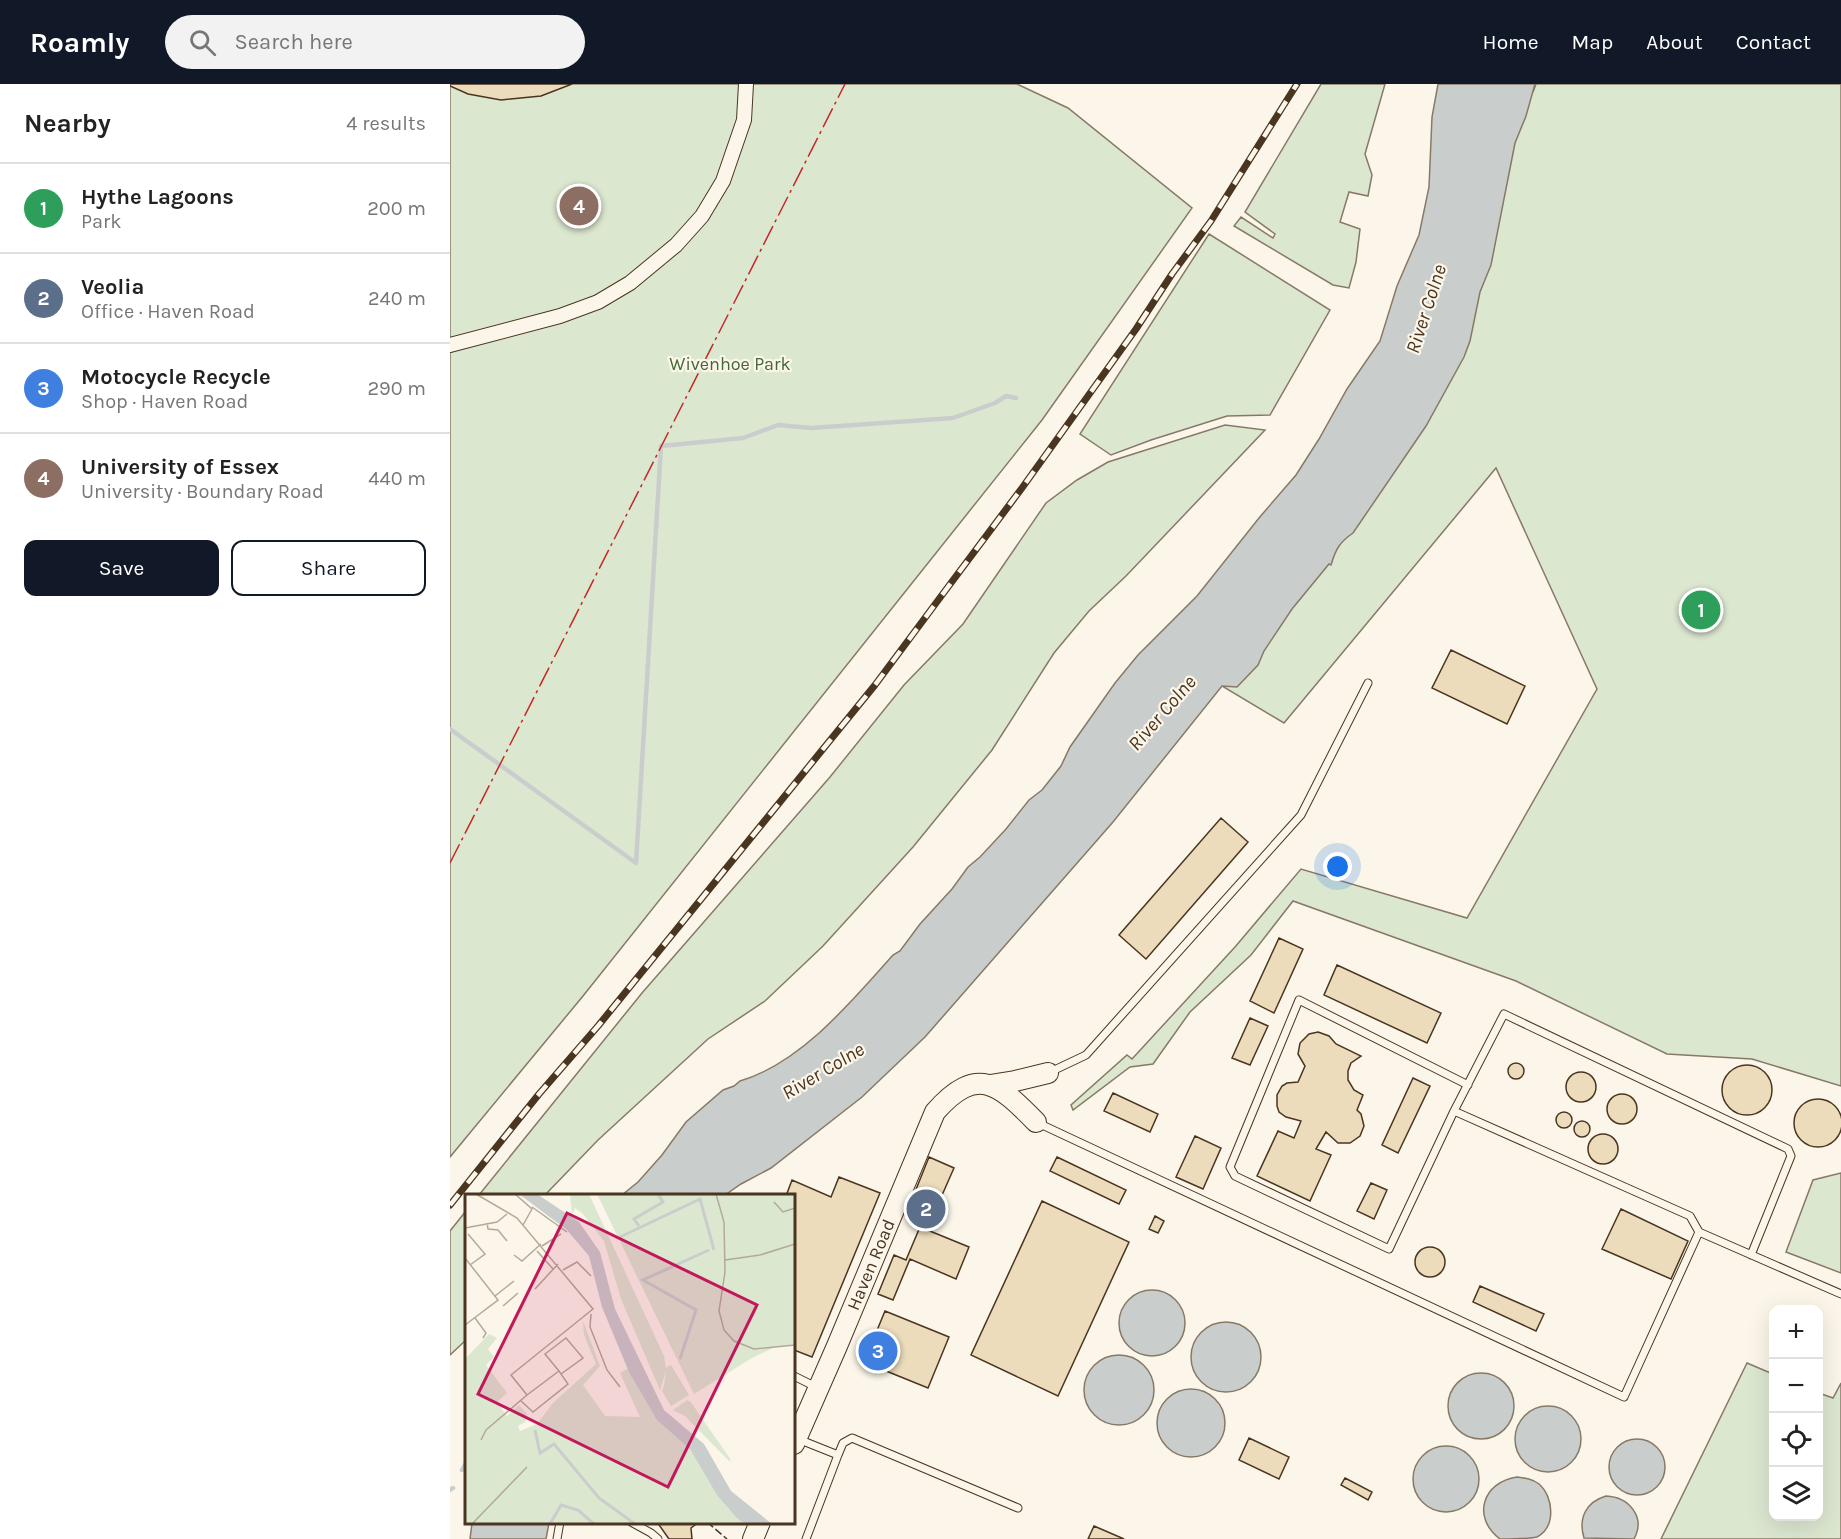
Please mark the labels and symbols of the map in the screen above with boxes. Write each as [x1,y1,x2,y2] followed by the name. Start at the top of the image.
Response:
[560,184,598,228] pin: 4
[1401,262,1451,356] water label: River Colne
[669,353,791,375] park label: Wivenhoe Park
[1682,588,1720,632] pin: 1
[1123,671,1201,755] water label: River Colne
[1323,852,1352,881] your location
[778,1037,868,1105] water label: River Colne
[906,1186,946,1232] pin: 2
[465,1194,795,1524] inset map
[842,1216,900,1314] street label: Haven Road
[858,1328,898,1374] pin: 3

